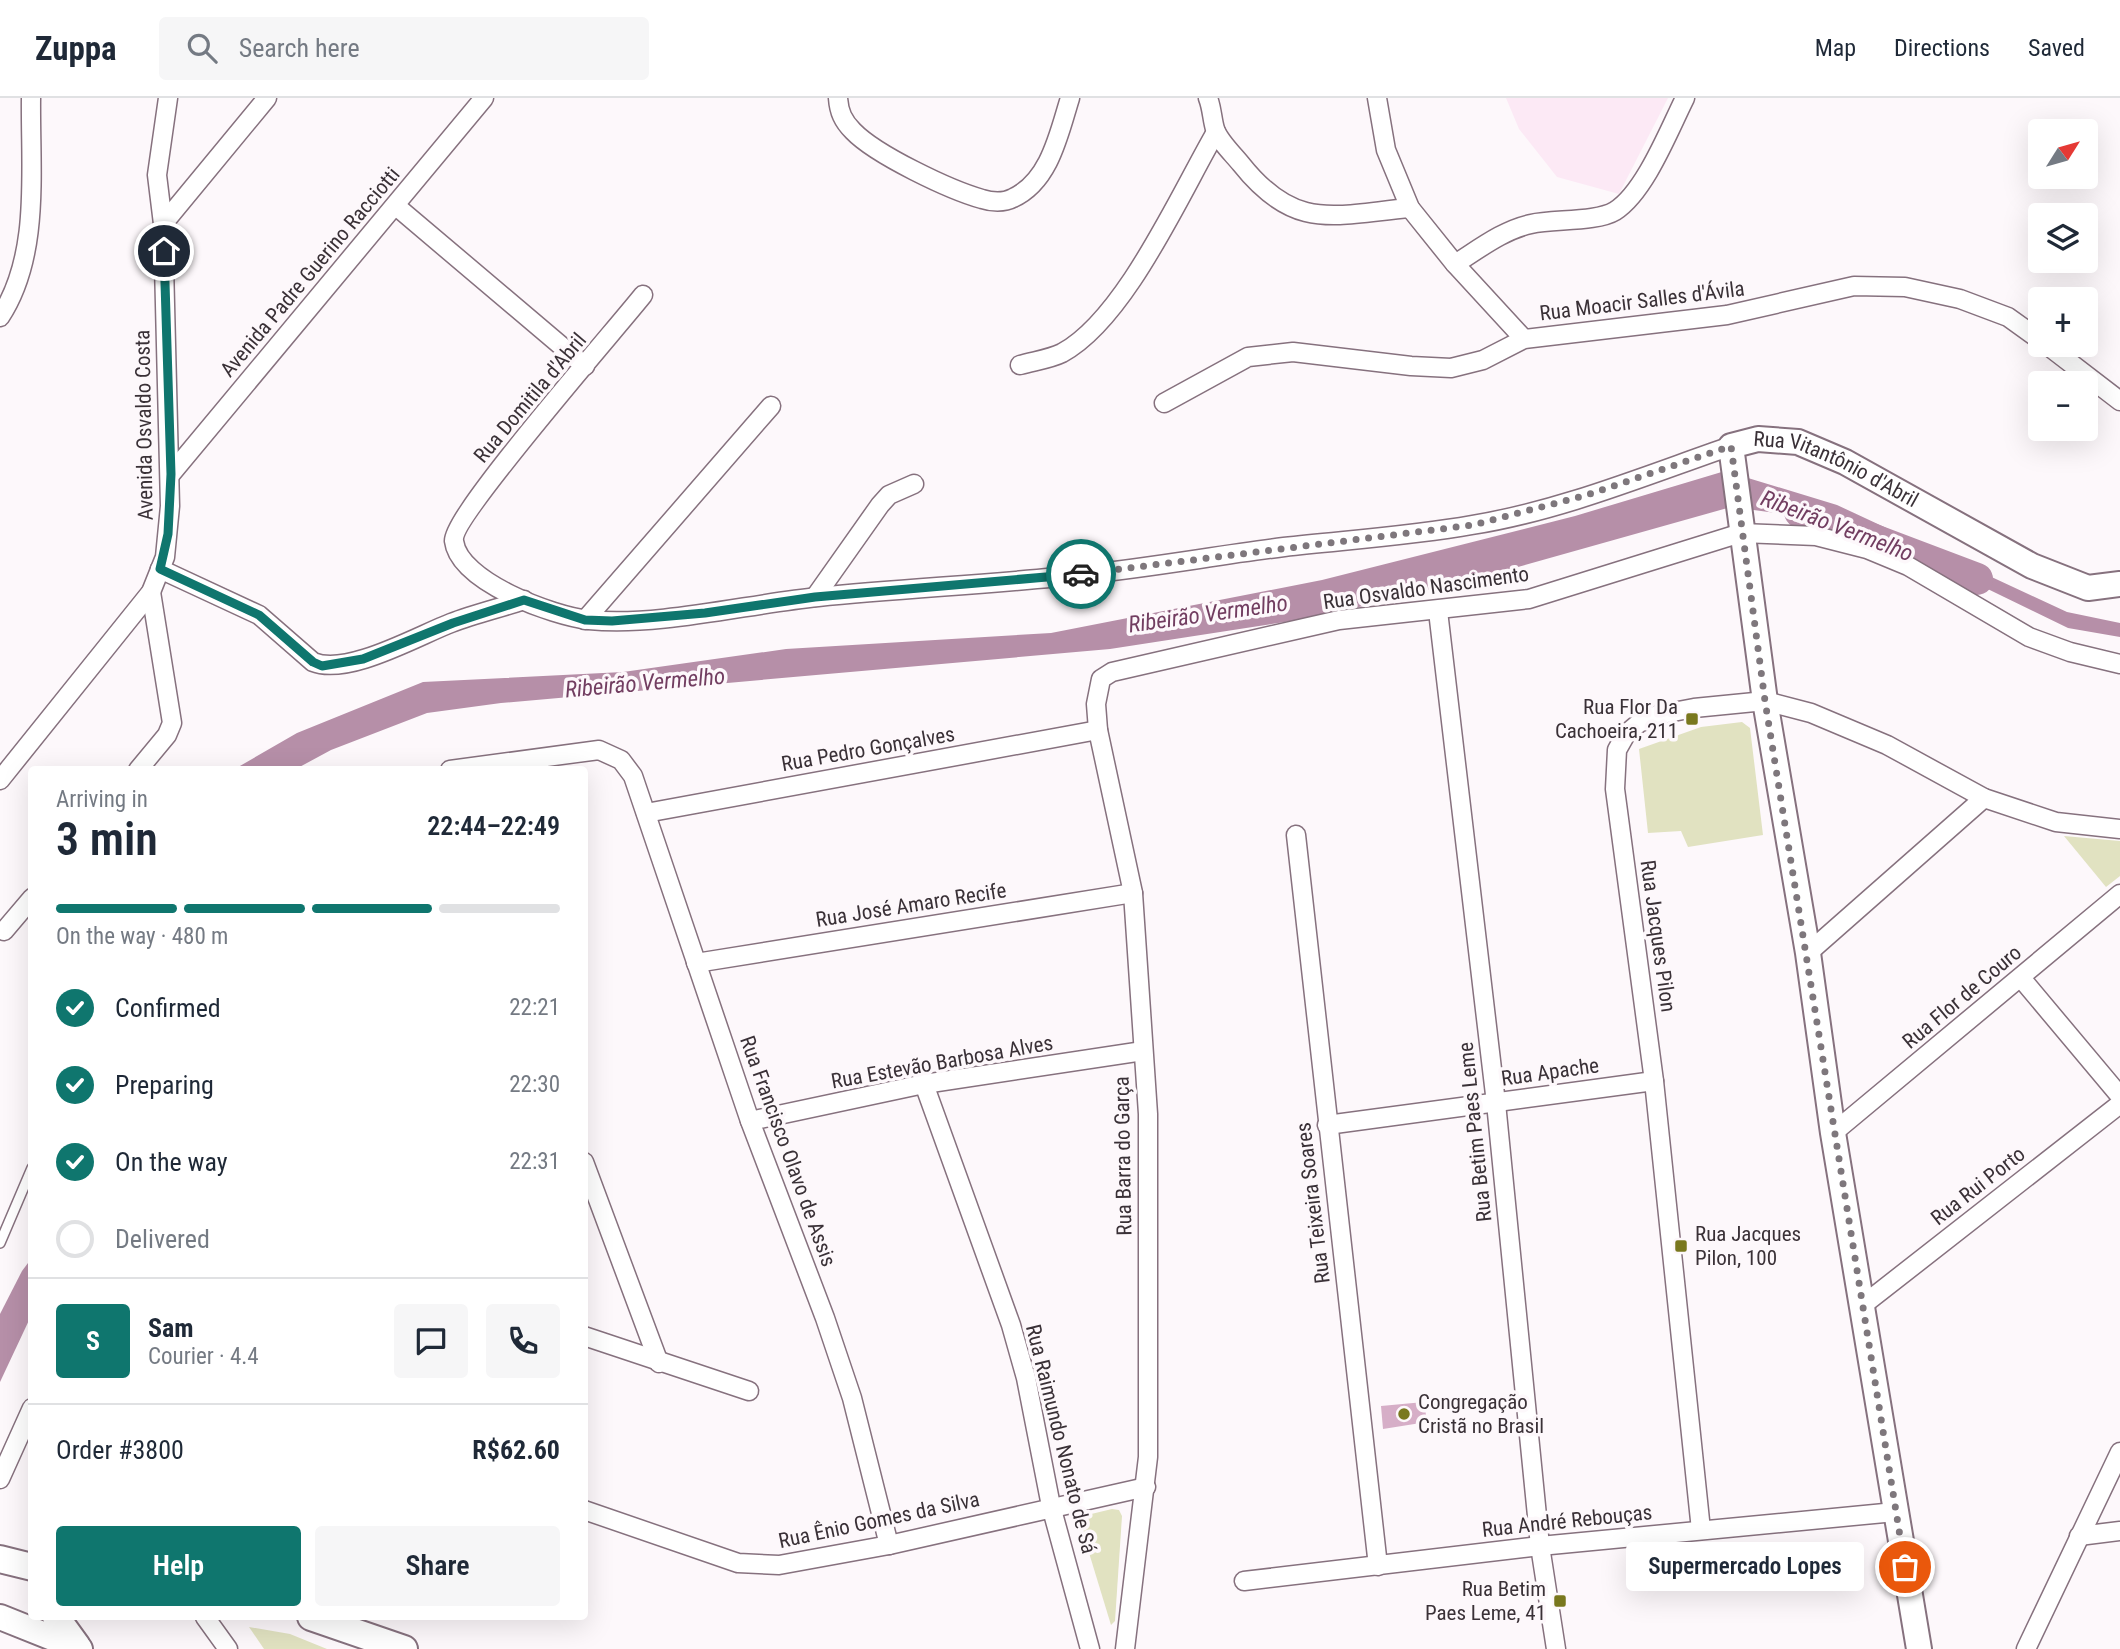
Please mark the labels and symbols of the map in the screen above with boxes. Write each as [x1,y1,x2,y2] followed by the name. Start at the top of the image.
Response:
[2028,119,2098,189] north arrow
[215,162,405,382] street label: Avenida Padre Guerino Racciotti
[134,221,194,281] pin
[1538,277,1746,325] street label: Rua Moacir Salles d'Ávila
[469,328,591,468] street label: Rua Domitila d'Abril
[130,330,158,520] street label: Avenida Osvaldo Costa
[1753,427,1922,512] street label: Rua Vitantônio d'Abril
[1757,485,1917,567] water label: Ribeirão Vermelho
[1046,539,1116,609] courier
[1322,562,1530,614] street label: Rua Osvaldo Nascimento
[1127,589,1289,639] water label: Ribeirão Vermelho
[564,663,726,703] water label: Ribeirão Vermelho
[1555,695,1678,743] place label: Rua Flor Da Cachoeira, 211
[1684,711,1700,727] marker: Rua Flor Da Cachoeira, 211
[780,722,956,776] street label: Rua Pedro Gonçalves
[1635,859,1681,1013] street label: Rua Jacques Pilon
[814,878,1008,932] street label: Rua José Amaro Recife
[1898,940,2026,1054] street label: Rua Flor de Couro
[829,1031,1055,1093] street label: Rua Estevão Barbosa Alves
[735,1032,841,1270] street label: Rua Francisco Olavo de Assis
[1454,1041,1496,1223] street label: Rua Betim Paes Leme
[1500,1053,1601,1091] street label: Rua Apache
[1110,1076,1136,1236] street label: Rua Barra do Garça
[1291,1121,1335,1285] street label: Rua Teixeira Soares
[1926,1142,2030,1230] street label: Rua Rui Porto
[1695,1222,1801,1270] place label: Rua Jacques Pilon, 100
[1673,1238,1689,1254] marker: Rua Jacques Pilon, 100
[1021,1322,1101,1556] street label: Rua Raimundo Nonato de Sá
[1418,1390,1544,1438] place label: Congregação Cristã no Brasil
[1396,1406,1412,1422] marker: Congregação Cristã no Brasil
[776,1487,982,1553] street label: Rua Ênio Gomes da Silva
[1481,1500,1653,1542] street label: Rua André Rebouças
[1875,1537,1935,1597] pin
[1625,1542,1863,1592] callout: Supermercado Lopes
[1425,1577,1546,1625] place label: Rua Betim Paes Leme, 41
[1552,1593,1568,1609] marker: Rua Betim Paes Leme, 41

